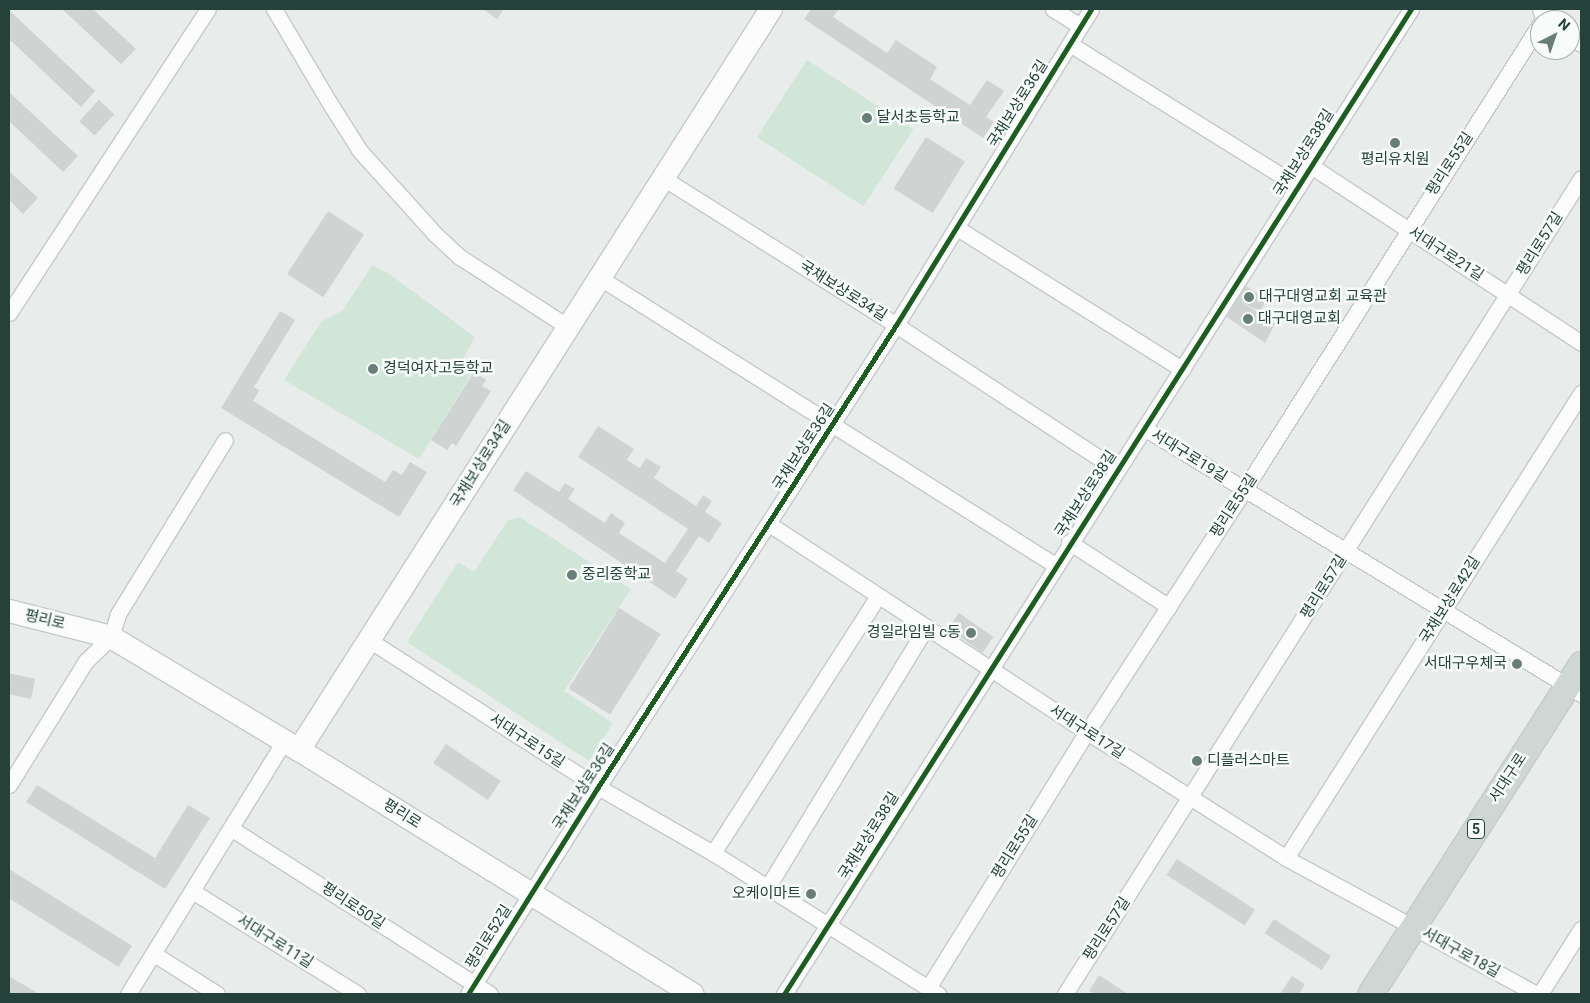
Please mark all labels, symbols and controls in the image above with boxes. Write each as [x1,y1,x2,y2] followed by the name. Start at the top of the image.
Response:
[1530,10,1580,60] north arrow
[1555,15,1573,34] text: N
[984,57,1052,151] street label: 국채보상로36길
[1270,106,1338,200] street label: 국채보상로38길
[877,109,960,127] place label: 달서초등학교
[861,112,873,124] marker: 달서초등학교
[1423,129,1477,199] street label: 평리로55길
[1389,137,1401,149] marker: 평리유치원
[1361,151,1429,169] place label: 평리유치원
[1513,209,1567,279] street label: 평리로57길
[1405,223,1487,285] street label: 서대구로21길
[796,257,890,325] street label: 국채보상로34길
[1259,288,1387,306] place label: 대구대영교회 교육관
[1243,291,1255,303] marker: 대구대영교회 교육관
[1258,310,1341,328] place label: 대구대영교회
[1242,313,1254,325] marker: 대구대영교회
[383,360,493,378] place label: 경덕여자고등학교
[367,363,379,375] marker: 경덕여자고등학교
[769,400,839,494] street label: 국채보상로36길
[447,417,515,511] street label: 국채보상로34길
[1148,426,1230,486] street label: 서대구로19길
[1051,447,1121,541] street label: 국채보상로38길
[1207,471,1261,541] street label: 평리로55길
[1297,552,1351,622] street label: 평리로57길
[1416,553,1484,647] street label: 국채보상로42길
[582,566,651,584] place label: 중리중학교
[566,569,578,581] marker: 중리중학교
[23,607,67,633] street label: 평리로
[867,624,961,642] place label: 경일라임빌 c동
[965,627,977,639] marker: 경일라임빌 c동
[1424,655,1507,673] place label: 서대구우체국
[1511,658,1523,670] marker: 서대구우체국
[1046,701,1128,763] street label: 서대구로17길
[486,710,568,772] street label: 서대구로15길
[549,740,619,834] street label: 국채보상로36길
[1485,750,1531,806] street label: 서대구로
[1207,752,1290,770] place label: 디플러스마트
[1191,755,1203,767] marker: 디플러스마트
[835,789,903,883] street label: 국채보상로38길
[380,795,424,833] street label: 평리로
[988,812,1042,882] street label: 평리로55길
[1466,818,1486,841] road number: 5
[318,879,388,933] street label: 평리로50길
[732,885,801,903] place label: 오케이마트
[805,888,817,900] marker: 오케이마트
[1080,894,1134,964] street label: 평리로57길
[462,902,516,972] street label: 평리로52길
[234,912,316,972] street label: 서대구로11길
[1419,924,1503,982] street label: 서대구로18길

